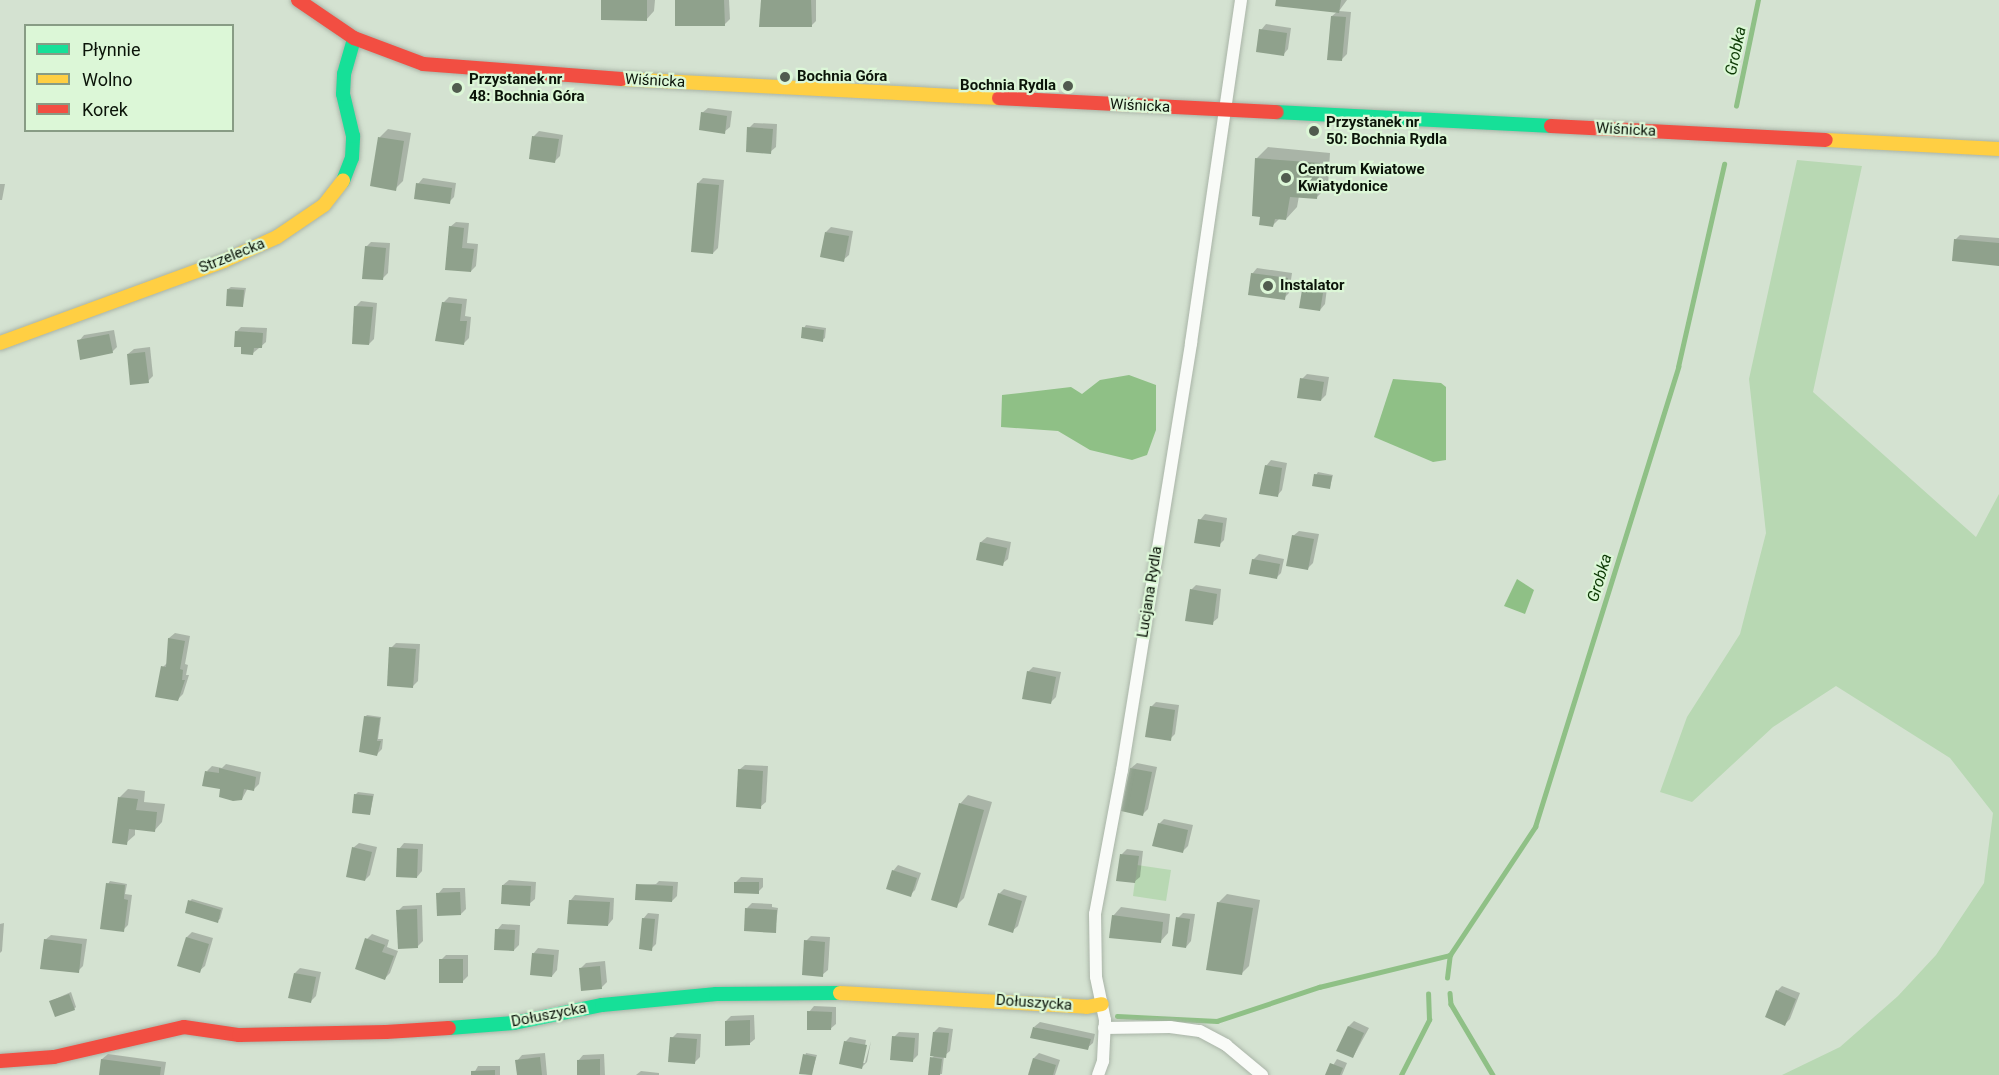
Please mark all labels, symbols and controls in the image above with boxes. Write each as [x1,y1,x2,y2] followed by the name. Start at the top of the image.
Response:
[24,24,234,132] legend
[1721,25,1751,77] water label: Grobka
[82,39,141,60] text: Płynnie
[797,68,887,86] place label: Bochnia Góra
[82,69,133,90] text: Wolno
[469,70,585,105] place label: Przystanek nr 48: Bochnia Góra
[624,70,686,92] street label: Wiśnicka
[778,70,792,84] marker: Bochnia Góra
[960,77,1056,95] place label: Bochnia Rydla
[1061,79,1075,93] marker: Bochnia Rydla
[450,81,464,95] marker: Przystanek nr 48: Bochnia Góra
[1109,95,1171,117] street label: Wiśnicka
[82,99,128,120] text: Korek
[1326,113,1447,148] place label: Przystanek nr 50: Bochnia Rydla
[1595,119,1657,141] street label: Wiśnicka
[1307,124,1321,138] marker: Przystanek nr 50: Bochnia Rydla
[1298,160,1425,195] place label: Centrum Kwiatowe Kwiatydonice
[1279,171,1293,185] marker: Centrum Kwiatowe Kwiatydonice
[196,235,268,277] street label: Strzelecka
[1280,277,1344,295] place label: Instalator
[1261,279,1275,293] marker: Instalator
[1134,545,1166,639] street label: Lucjana Rydla
[1584,551,1616,605] water label: Grobka
[995,991,1073,1015] street label: Dołuszycka
[510,999,588,1031] street label: Dołuszycka

